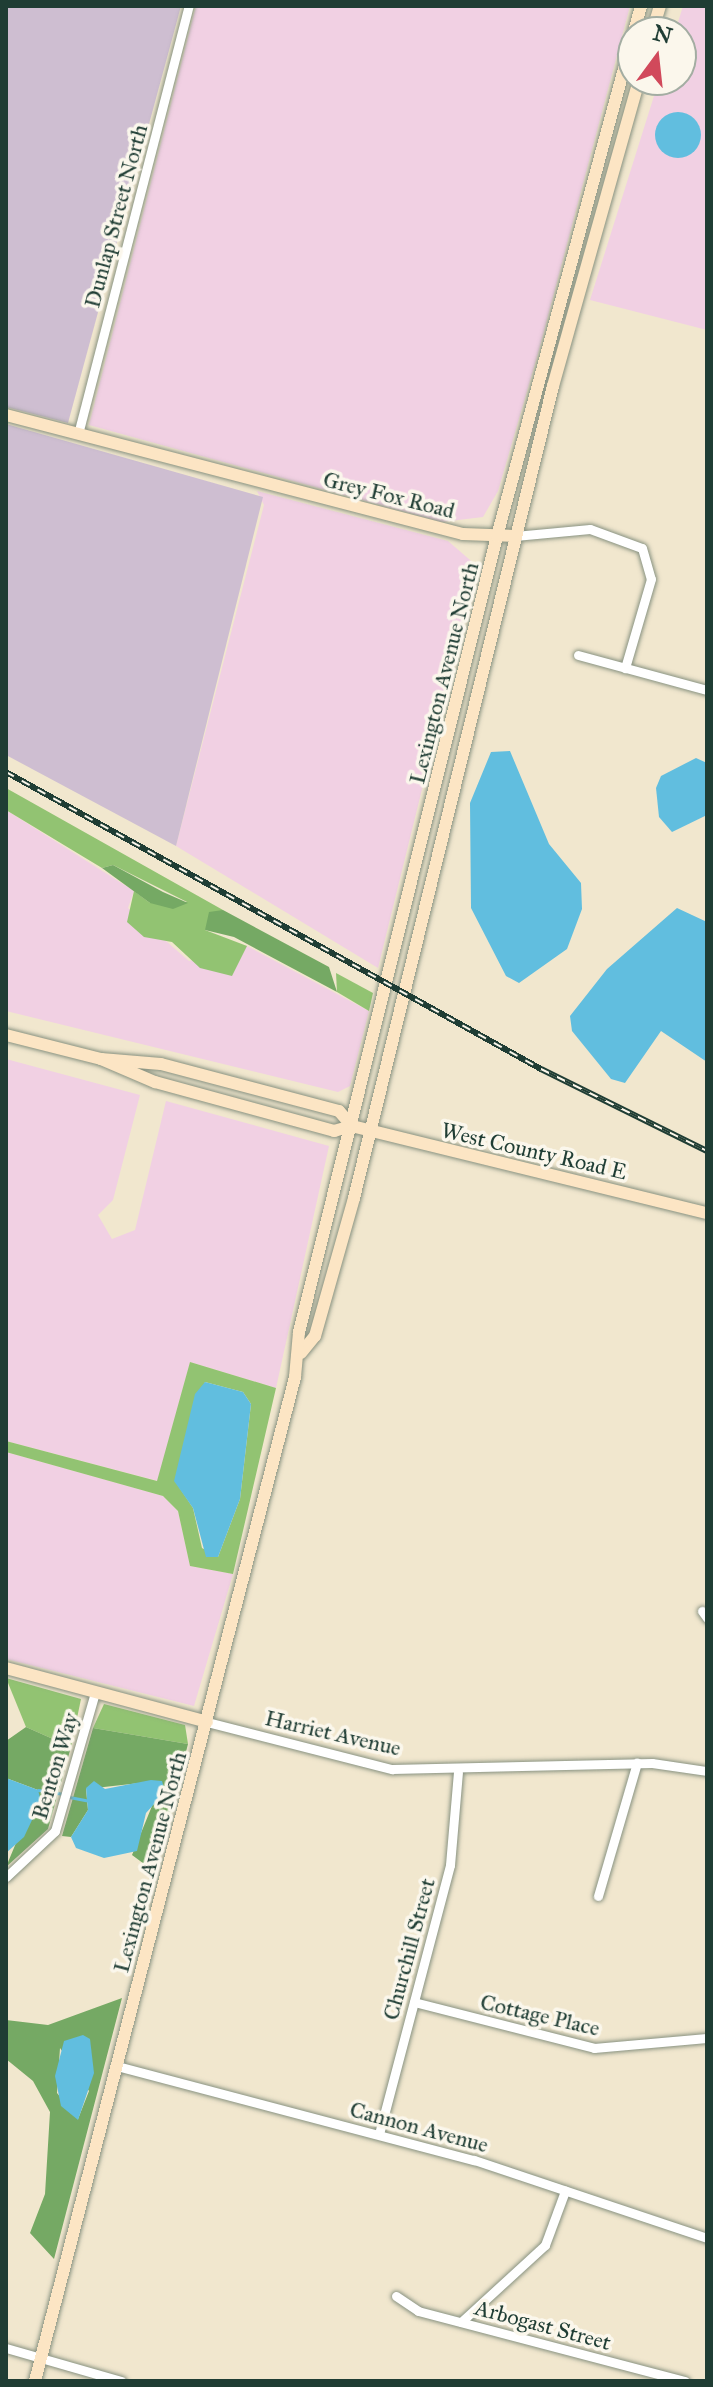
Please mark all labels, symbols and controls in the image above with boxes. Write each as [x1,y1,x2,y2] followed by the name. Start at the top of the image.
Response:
[617,16,697,96] north arrow
[650,19,675,50] text: N
[79,121,153,311] street label: Dunlap Street North
[320,466,458,524] street label: Grey Fox Road
[404,559,484,787] street label: Lexington Avenue North
[439,1117,629,1185] street label: West County Road E
[263,1705,403,1761] street label: Harriet Avenue
[26,1709,84,1823] street label: Benton Way
[108,1749,192,1975] street label: Lexington Avenue North
[377,1875,441,2023] street label: Churchill Street
[478,1988,602,2042] street label: Cottage Place
[347,2096,491,2158] street label: Cannon Avenue
[472,2294,614,2356] street label: Arbogast Street

